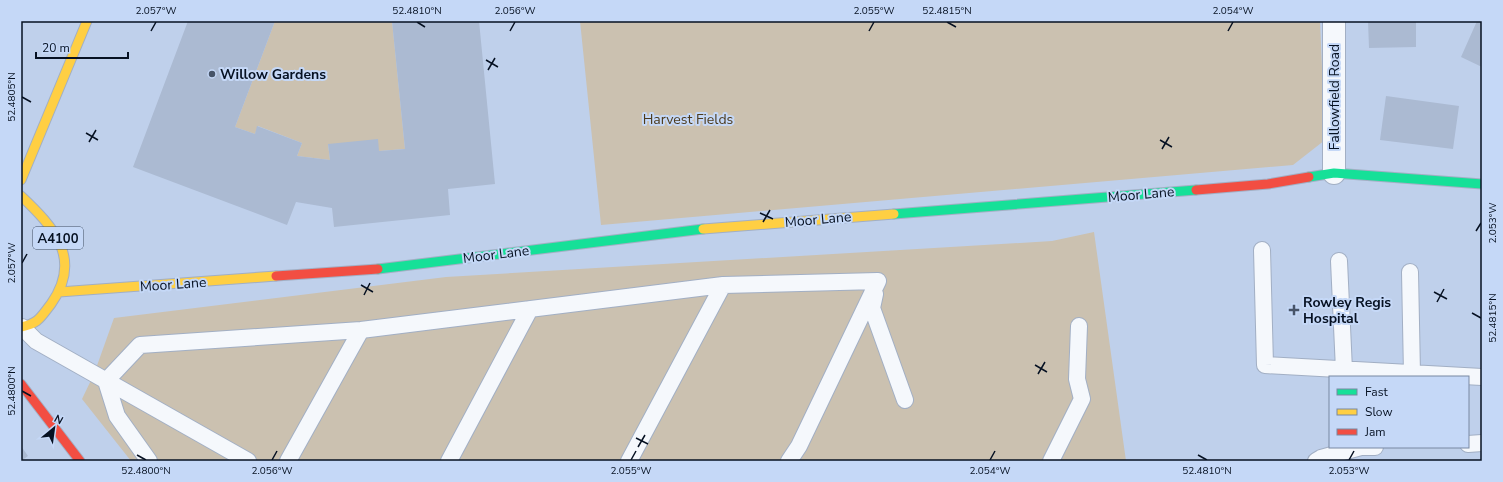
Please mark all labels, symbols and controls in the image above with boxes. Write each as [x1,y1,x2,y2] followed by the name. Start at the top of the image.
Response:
[135,4,177,18] text: 2.057°W
[392,4,442,18] text: 52.4810°N
[494,4,536,18] text: 2.056°W
[853,4,895,18] text: 2.055°W
[922,4,972,18] text: 52.4815°N
[1212,4,1254,18] text: 2.054°W
[36,34,128,60] scale bar
[42,40,70,56] text: 20 m
[1325,44,1344,150] street label: Fallowfield Road
[220,65,326,84] place label: Willow Gardens
[207,69,217,79] marker: Willow Gardens
[5,72,19,122] text: 52.4805°N
[643,110,734,129] park label: Harvest Fields
[1107,182,1175,207] street label: Moor Lane
[1486,202,1500,244] text: 2.053°W
[784,207,852,232] street label: Moor Lane
[33,227,83,249] road number: A4100
[462,241,530,268] street label: Moor Lane
[5,242,19,284] text: 2.057°W
[139,273,207,296] street label: Moor Lane
[1303,293,1391,328] place label: Rowley Regis Hospital
[1486,293,1500,343] text: 52.4815°N
[1288,304,1300,316] marker: Rowley Regis Hospital
[5,366,19,416] text: 52.4800°N
[1329,376,1469,448] legend
[1365,384,1388,400] text: Fast
[1365,404,1393,420] text: Slow
[34,408,74,448] north arrow
[51,411,66,428] text: N
[1364,424,1386,440] text: Jam
[121,464,171,478] text: 52.4800°N
[251,464,293,478] text: 2.056°W
[610,464,652,478] text: 2.055°W
[969,464,1011,478] text: 2.054°W
[1182,464,1232,478] text: 52.4810°N
[1328,464,1370,478] text: 2.053°W

